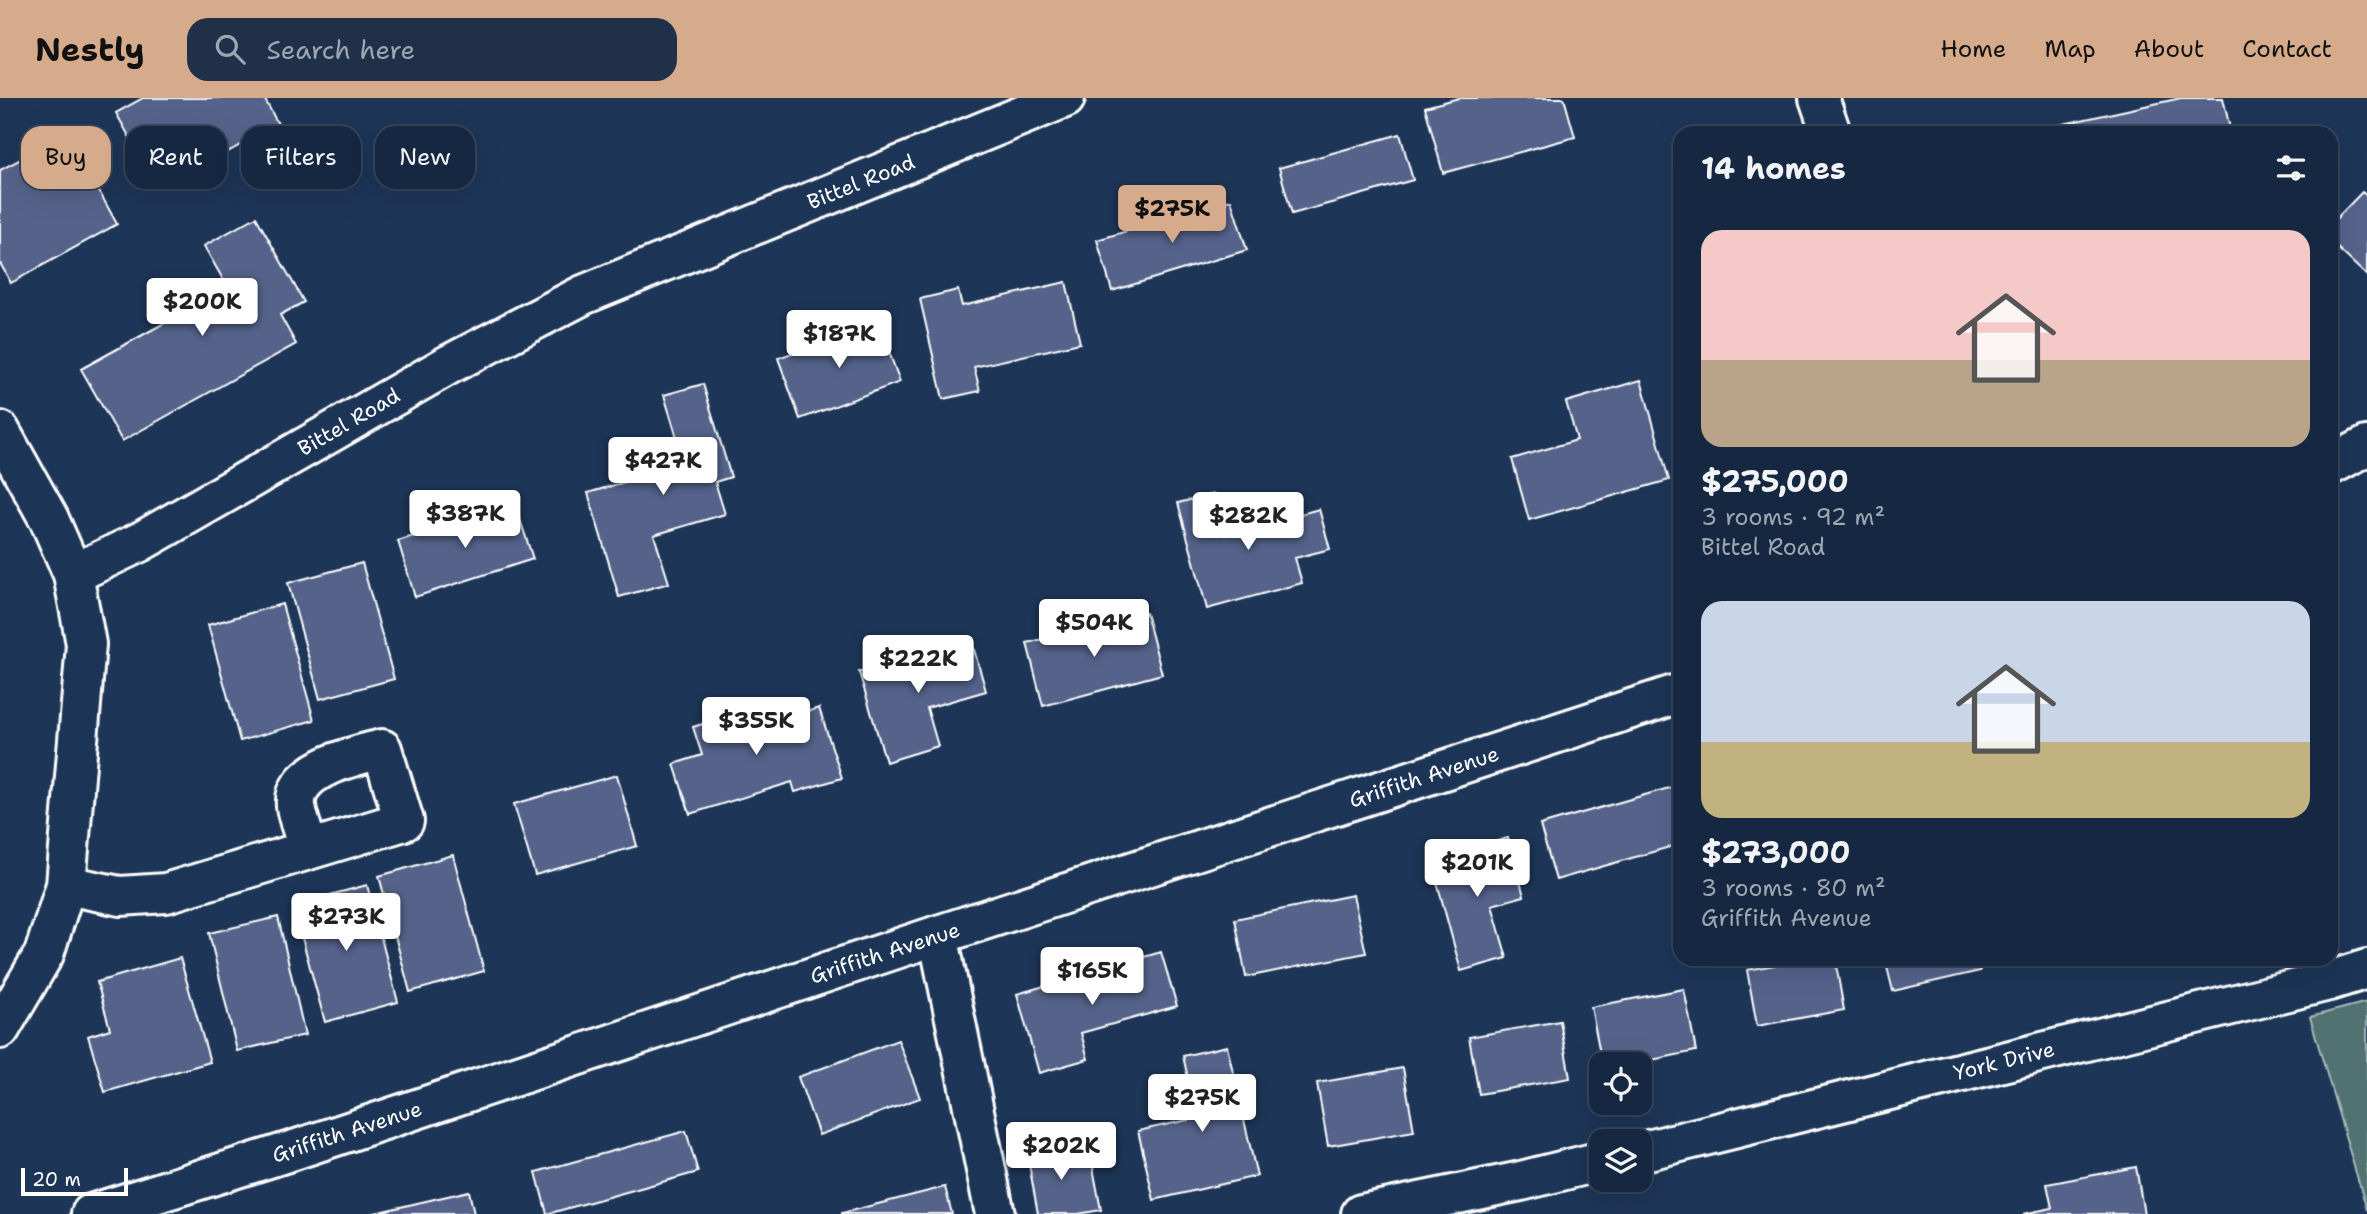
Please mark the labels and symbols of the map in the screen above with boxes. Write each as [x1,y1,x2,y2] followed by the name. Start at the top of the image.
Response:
[803,148,919,216] street label: Bittel Road
[1123,186,1221,245] pin: $275K
[153,278,251,338] pin: $200K
[790,310,888,370] pin: $187K
[293,382,405,462] street label: Bittel Road
[614,438,712,497] pin: $427K
[416,490,514,550] pin: $387K
[1199,492,1297,552] pin: $282K
[1045,600,1143,659] pin: $504K
[869,636,967,695] pin: $222K
[707,698,805,757] pin: $355K
[1346,740,1502,814] street label: Griffith Avenue
[1428,840,1526,899] pin: $201K
[297,894,395,953] pin: $273K
[807,916,963,990] street label: Griffith Avenue
[1043,948,1141,1007] pin: $165K
[1951,1035,2057,1087] street label: York Drive
[1153,1074,1251,1134] pin: $275K
[269,1095,425,1169] street label: Griffith Avenue
[1012,1122,1110,1182] pin: $202K
[21,1165,128,1197] scale bar

